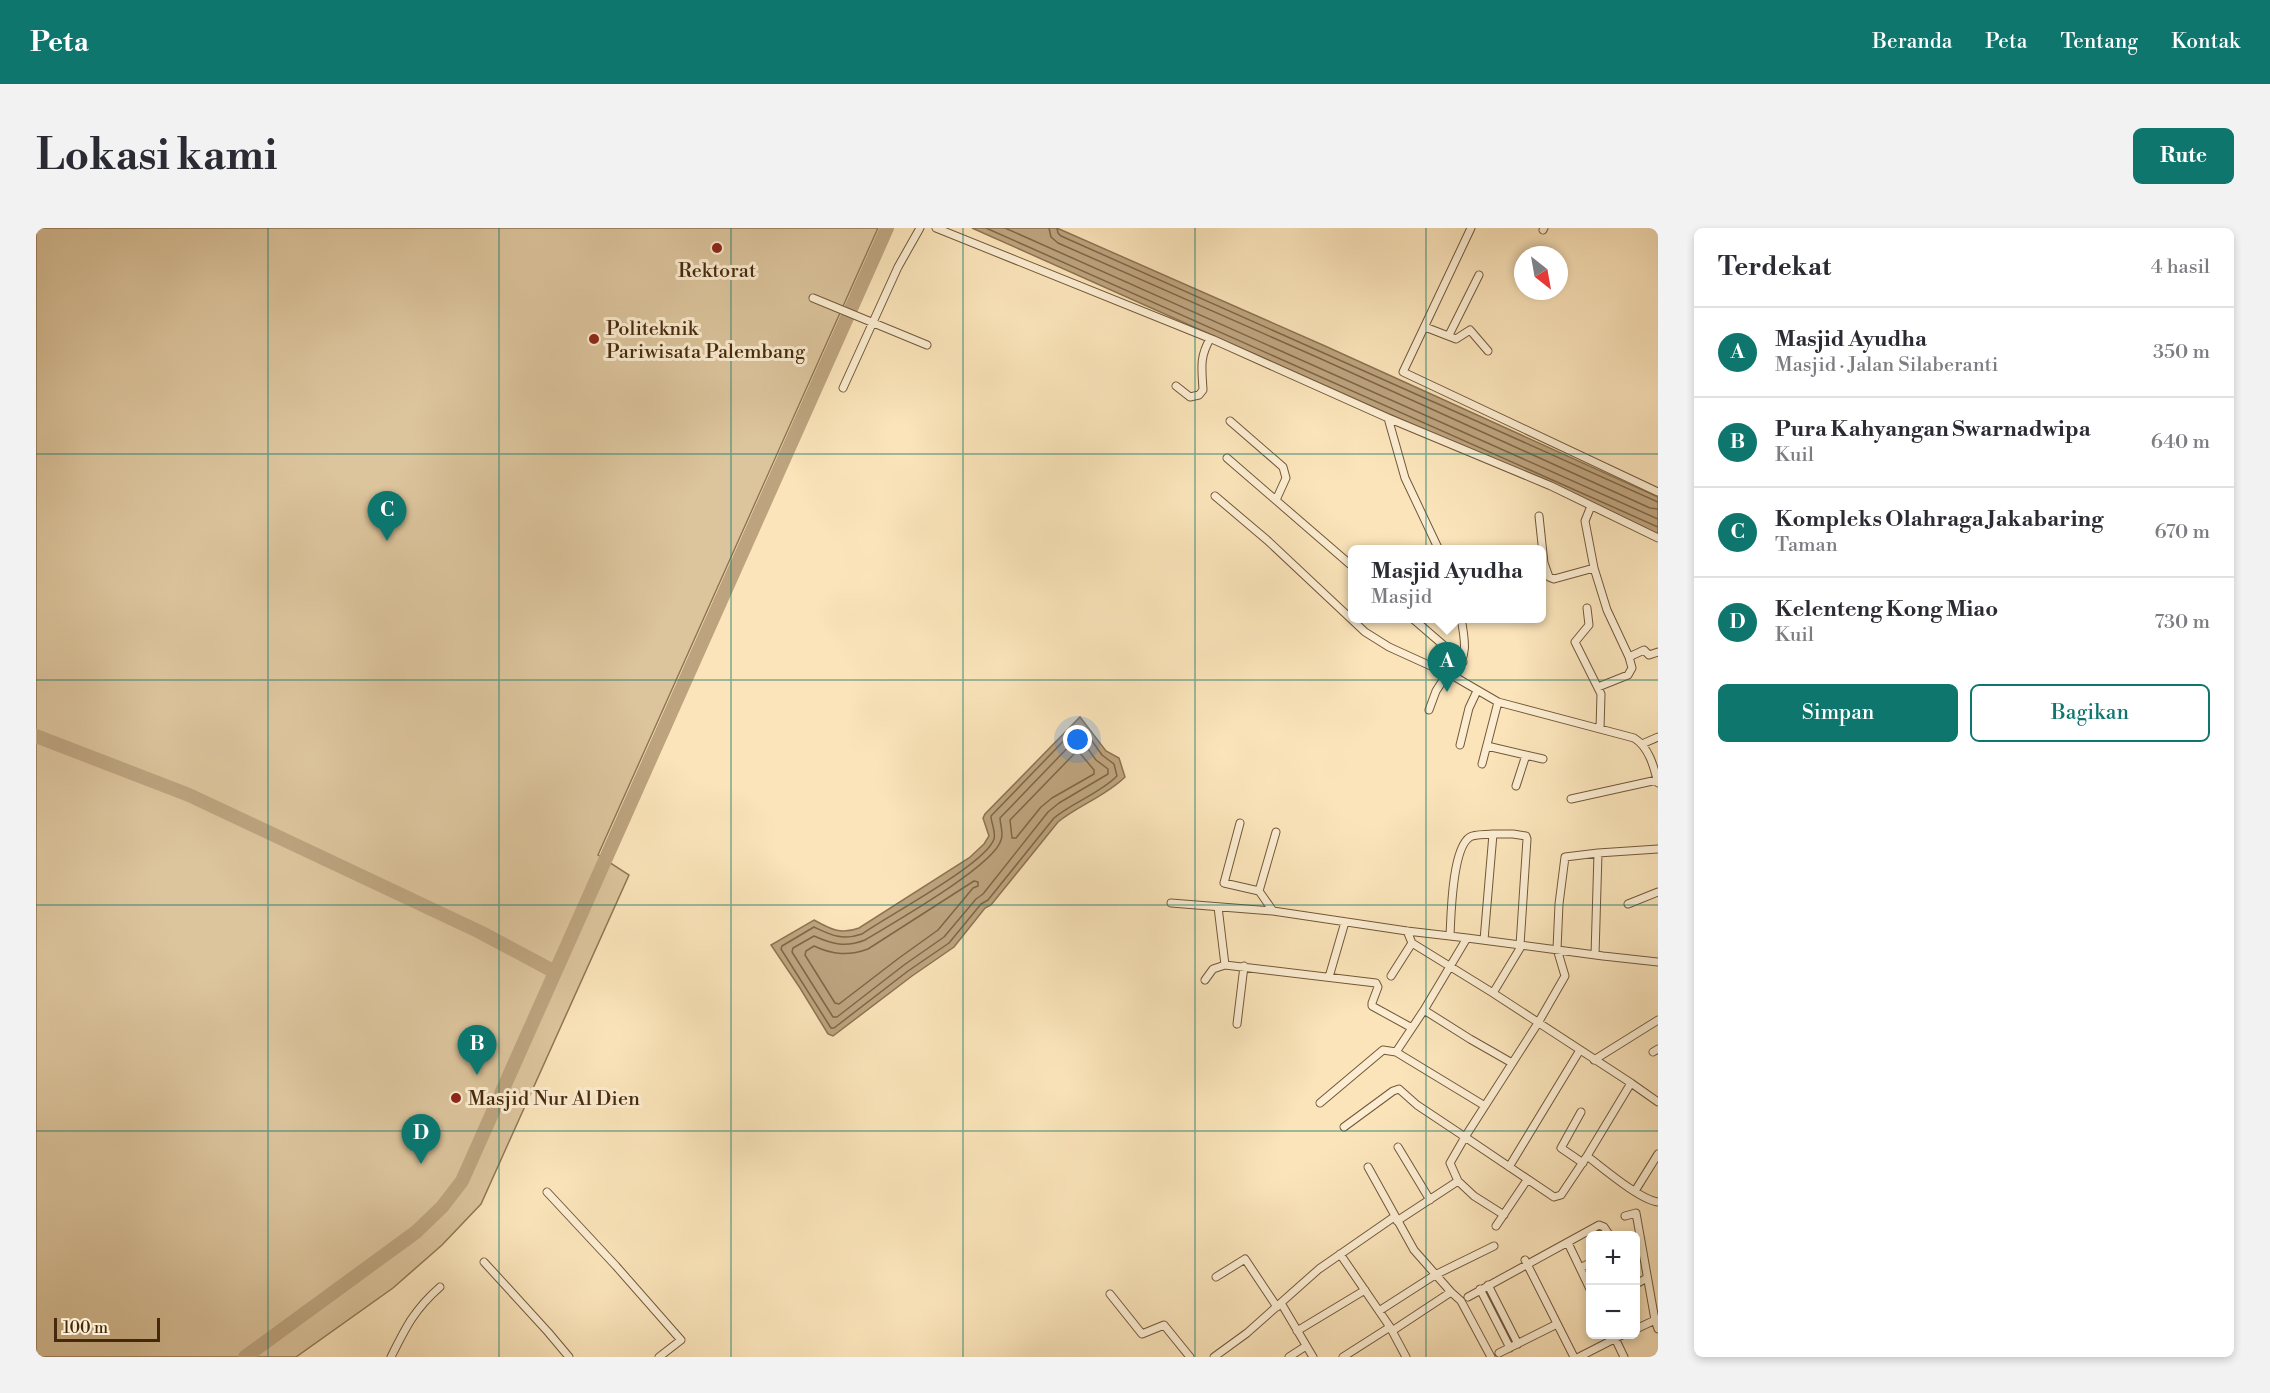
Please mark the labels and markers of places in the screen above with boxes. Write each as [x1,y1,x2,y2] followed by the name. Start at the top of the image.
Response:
[710,241,724,255] marker: Rektorat
[678,259,756,284] place label: Rektorat
[606,317,806,365] place label: Politeknik Pariwisata Palembang
[587,332,601,346] marker: Politeknik Pariwisata Palembang
[368,492,406,541] pin: C
[1428,642,1466,692] pin: A
[458,1026,496,1075] pin: B
[468,1087,640,1112] place label: Masjid Nur Al Dien
[449,1091,463,1105] marker: Masjid Nur Al Dien
[402,1114,440,1164] pin: D

